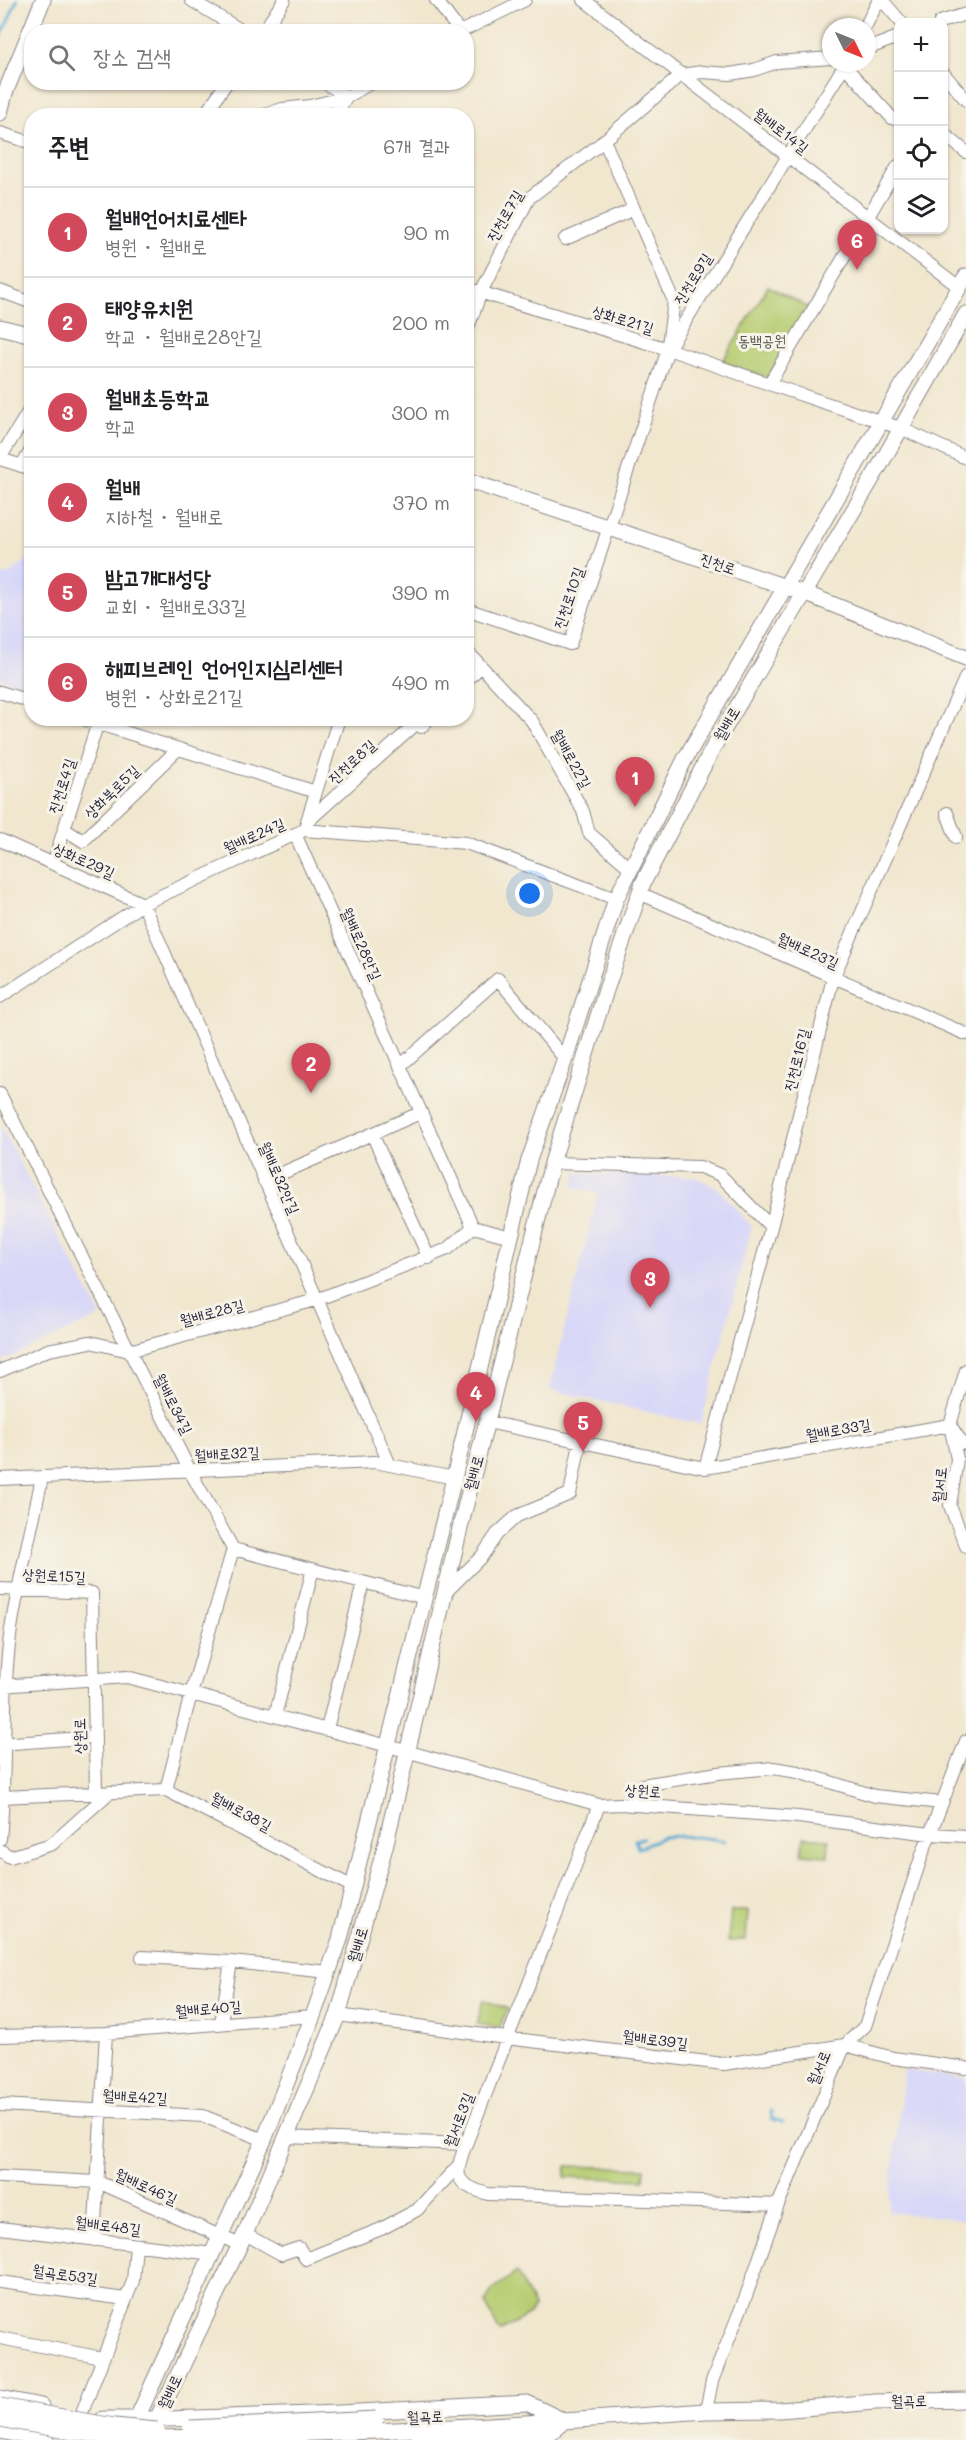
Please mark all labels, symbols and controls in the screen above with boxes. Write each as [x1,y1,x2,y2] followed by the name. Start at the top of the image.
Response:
[822,18,876,72] north arrow
[894,18,948,234] map controls
[894,18,948,72] button: +
[24,24,474,90] search box
[45,41,78,74] icon: search
[93,42,171,71] text: 장소 검색
[894,72,948,126] button: −
[750,103,813,157] street label: 월배로14길
[894,126,948,180] button: locate
[48,129,90,163] text: 주변
[383,133,450,159] text: 6개 결과
[894,180,948,234] button: layers
[481,186,527,245] street label: 진천로7길
[105,203,247,232] text: 월배언어치료센타
[63,219,72,245] text: 1
[404,219,450,245] text: 90 m
[838,220,876,270] pin: 6
[105,233,207,259] text: 병원 · 월배로
[669,249,716,308] street label: 진천로9길
[105,293,194,322] text: 태양유치원
[590,300,657,338] street label: 상화로21길
[62,309,73,335] text: 2
[392,309,450,335] text: 200 m
[105,323,262,349] text: 학교 · 월배로28안길
[738,330,786,350] park label: 동백공원
[105,383,211,412] text: 월배초등학교
[62,399,74,425] text: 3
[391,399,450,425] text: 300 m
[105,413,137,439] text: 학교
[105,473,140,502] text: 월배
[61,489,74,515] text: 4
[392,489,450,515] text: 370 m
[105,503,223,529] text: 지하철 · 월배로
[698,548,739,578] street label: 진천로
[105,563,211,592] text: 밤고개대성당
[548,564,588,631] street label: 진천로10길
[62,579,73,605] text: 5
[392,579,450,605] text: 390 m
[105,593,247,619] text: 교회 · 월배로33길
[105,653,343,682] text: 해피브레인 언어인지심리센터
[61,669,74,695] text: 6
[392,669,450,695] text: 490 m
[105,683,243,709] text: 병원 · 상화로21길
[708,703,744,744] street label: 월배로
[547,725,596,792] street label: 월배로22길
[323,735,379,788] street label: 진천로8길
[43,755,79,816] street label: 진천로4길
[616,758,654,807] pin: 1
[80,760,143,822] street label: 상화북로5길
[220,813,288,858] street label: 월배로24길
[50,838,118,883] street label: 상화로29길
[515,879,544,908] your location
[337,904,387,983] street label: 월배로28안길
[774,928,842,973] street label: 월배로23길
[779,1026,813,1093] street label: 진천로16길
[292,1044,330,1093] pin: 2
[255,1138,305,1217] street label: 월배로32안길
[630,1258,670,1308] pin: 3
[177,1294,246,1330] street label: 월배로28길
[150,1370,198,1437] street label: 월배로34길
[456,1372,496,1422] pin: 4
[564,1402,602,1452] pin: 5
[804,1413,872,1445] street label: 월배로33길
[194,1441,260,1465] street label: 월배로32길
[459,1453,487,1493] street label: 월배로
[927,1466,951,1504] street label: 월서로
[22,1563,86,1587] street label: 상원로15길
[69,1718,89,1754] street label: 상원로
[624,1779,662,1801] street label: 상원로
[208,1787,275,1835] street label: 월배로38길
[342,1925,372,1965] street label: 월배로
[174,1995,242,2021] street label: 월배로40길
[621,2025,689,2053] street label: 월배로39길
[802,2047,834,2088] street label: 월서로
[102,2084,168,2108] street label: 월배로42길
[439,2089,478,2150] street label: 월서로3길
[112,2163,181,2209] street label: 월배로46길
[74,2211,142,2239] street label: 월배로48길
[31,2260,99,2288] street label: 월곡로53길
[152,2371,186,2412] street label: 월배로
[891,2390,927,2410] street label: 월곡로
[407,2405,443,2427] street label: 월곡로

